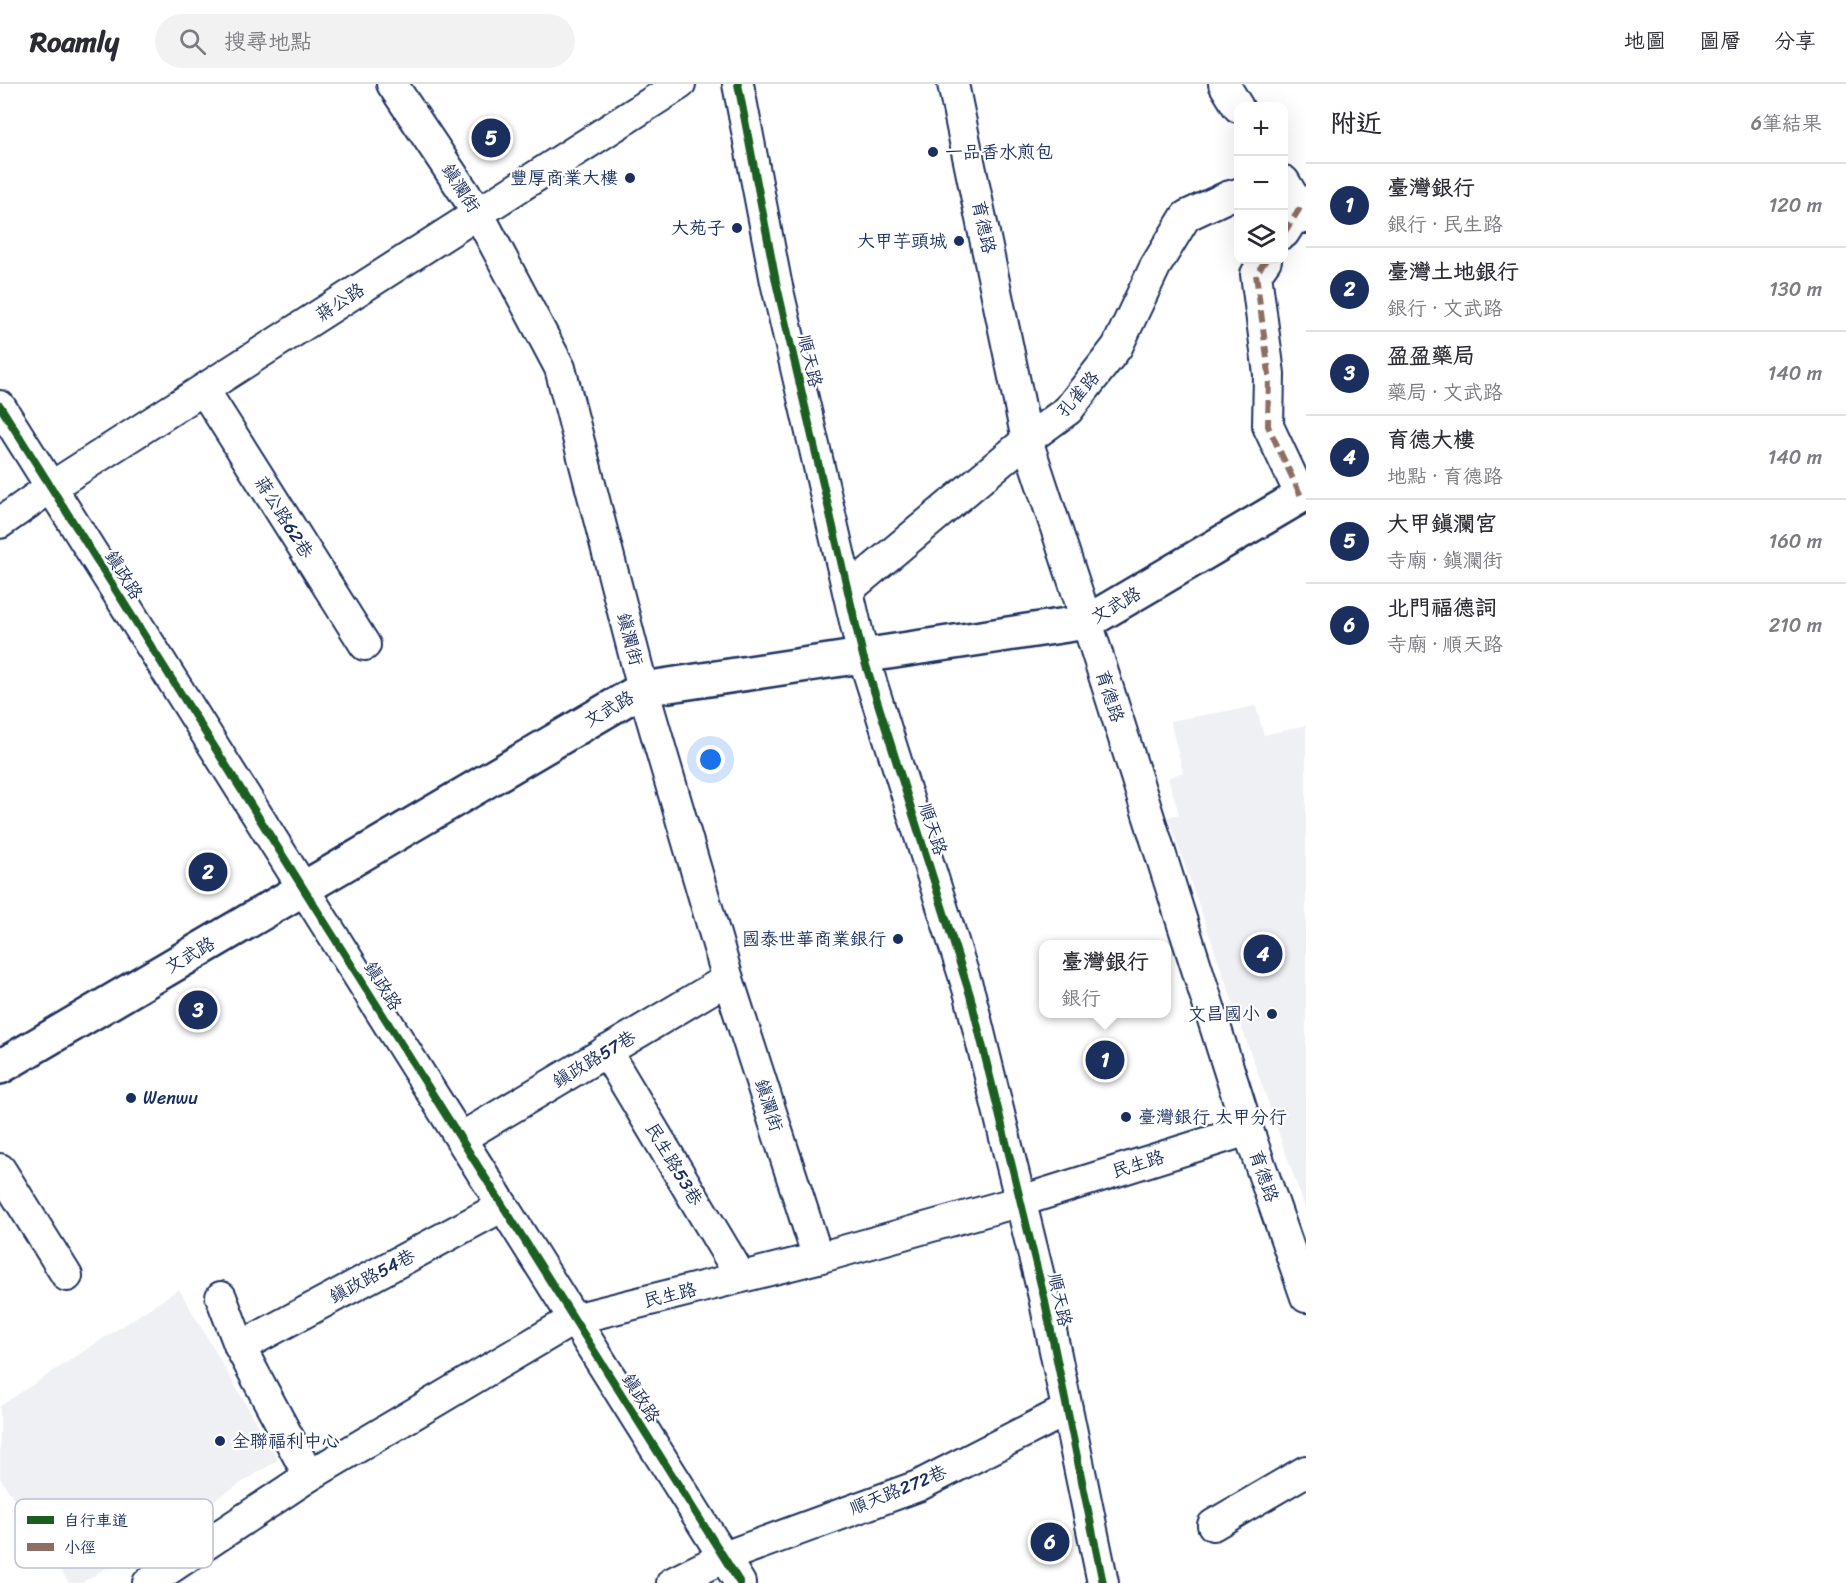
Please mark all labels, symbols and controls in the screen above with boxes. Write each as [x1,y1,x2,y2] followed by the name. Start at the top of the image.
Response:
[155,14,575,68] search box
[30,17,119,66] text: Roamly
[224,22,312,61] text: 搜尋地點
[1624,22,1666,60] text: 地圖
[1699,22,1741,60] text: 圖層
[1774,22,1816,60] text: 分享
[176,25,209,58] icon: search
[1330,100,1382,146] text: 附近
[1234,102,1288,264] map controls
[1234,102,1288,156] button: +
[1751,106,1822,141] text: 6筆結果
[472,116,510,160] pin: 5
[945,136,1053,168] place label: 一品香水煎包
[926,145,940,159] marker: 一品香水煎包
[1234,156,1288,210] button: −
[433,157,489,219] street label: 鎮瀾街
[510,162,618,194] place label: 豐厚商業大樓
[1387,168,1475,207] text: 臺灣銀行
[623,171,637,185] marker: 豐厚商業大樓
[1345,188,1354,223] text: 1
[1769,188,1822,223] text: 120 m
[963,197,1005,257] street label: 育德路
[1387,207,1503,242] text: 銀行 · 民生路
[1234,210,1288,264] button: layers
[671,212,725,244] place label: 大苑子
[730,221,744,235] marker: 大苑子
[857,225,947,257] place label: 大甲芋頭城
[952,234,966,248] marker: 大甲芋頭城
[1387,252,1519,291] text: 臺灣土地銀行
[1344,272,1355,307] text: 2
[1769,272,1822,307] text: 130 m
[309,274,371,330] street label: 蔣公路
[1387,291,1503,326] text: 銀行 · 文武路
[788,331,832,391] street label: 順天路
[1387,336,1475,375] text: 盈盈藥局
[1344,356,1355,391] text: 3
[1768,356,1822,391] text: 140 m
[1048,363,1108,425] street label: 孔雀路
[1387,375,1503,410] text: 藥局 · 文武路
[1387,420,1475,459] text: 育德大樓
[1343,440,1356,475] text: 4
[1768,440,1822,475] text: 140 m
[1387,459,1503,494] text: 地點 · 育德路
[246,469,322,565] street label: 蔣公路62巷
[1387,504,1497,543] text: 大甲鎮瀾宮
[1343,524,1356,559] text: 5
[1769,524,1822,559] text: 160 m
[1387,543,1503,578] text: 寺廟 · 鎮瀾街
[96,544,152,606] street label: 鎮政路
[1085,578,1147,632] street label: 文武路
[1387,588,1497,627] text: 北門福德詞
[1344,608,1355,643] text: 6
[1769,608,1822,643] text: 210 m
[608,609,652,669] street label: 鎮瀾街
[1387,627,1503,662] text: 寺廟 · 順天路
[1086,665,1134,727] street label: 育德路
[578,682,640,736] street label: 文武路
[696,745,725,774] your location
[909,798,957,860] street label: 順天路
[188,850,228,894] pin: 2
[742,923,886,955] place label: 國泰世華商業銀行
[159,928,221,982] street label: 文武路
[891,932,905,946] marker: 國泰世華商業銀行
[1244,932,1282,976] pin: 4
[1039,940,1171,1018] popup
[1061,942,1149,981] text: 臺灣銀行
[355,955,411,1017] street label: 鎮政路
[1061,981,1101,1016] text: 銀行
[178,988,218,1032] pin: 3
[1188,998,1260,1030] place label: 文昌國小
[1265,1007,1279,1021] marker: 文昌國小
[546,1021,642,1097] street label: 鎮政路57巷
[1086,1038,1124,1082] pin: 1
[745,1074,793,1136] street label: 鎮瀾街
[143,1082,198,1114] place label: Wenwu
[124,1091,138,1105] marker: Wenwu
[1138,1101,1287,1133] place label: 臺灣銀行 大甲分行
[1119,1110,1133,1124] marker: 臺灣銀行 大甲分行
[636,1116,712,1212] street label: 民生路53巷
[1108,1141,1168,1187] street label: 民生路
[1240,1145,1288,1207] street label: 育德路
[323,1240,421,1312] street label: 鎮政路54巷
[1039,1270,1081,1330] street label: 順天路
[640,1273,700,1317] street label: 民生路
[613,1367,669,1429] street label: 鎮政路
[232,1425,340,1457] place label: 全聯福利中心
[213,1434,227,1448] marker: 全聯福利中心
[844,1456,952,1524] street label: 順天路272巷
[15,1499,213,1568] legend
[64,1506,128,1535] text: 自行車道
[1030,1520,1070,1564] pin: 6
[64,1533,96,1562] text: 小徑

